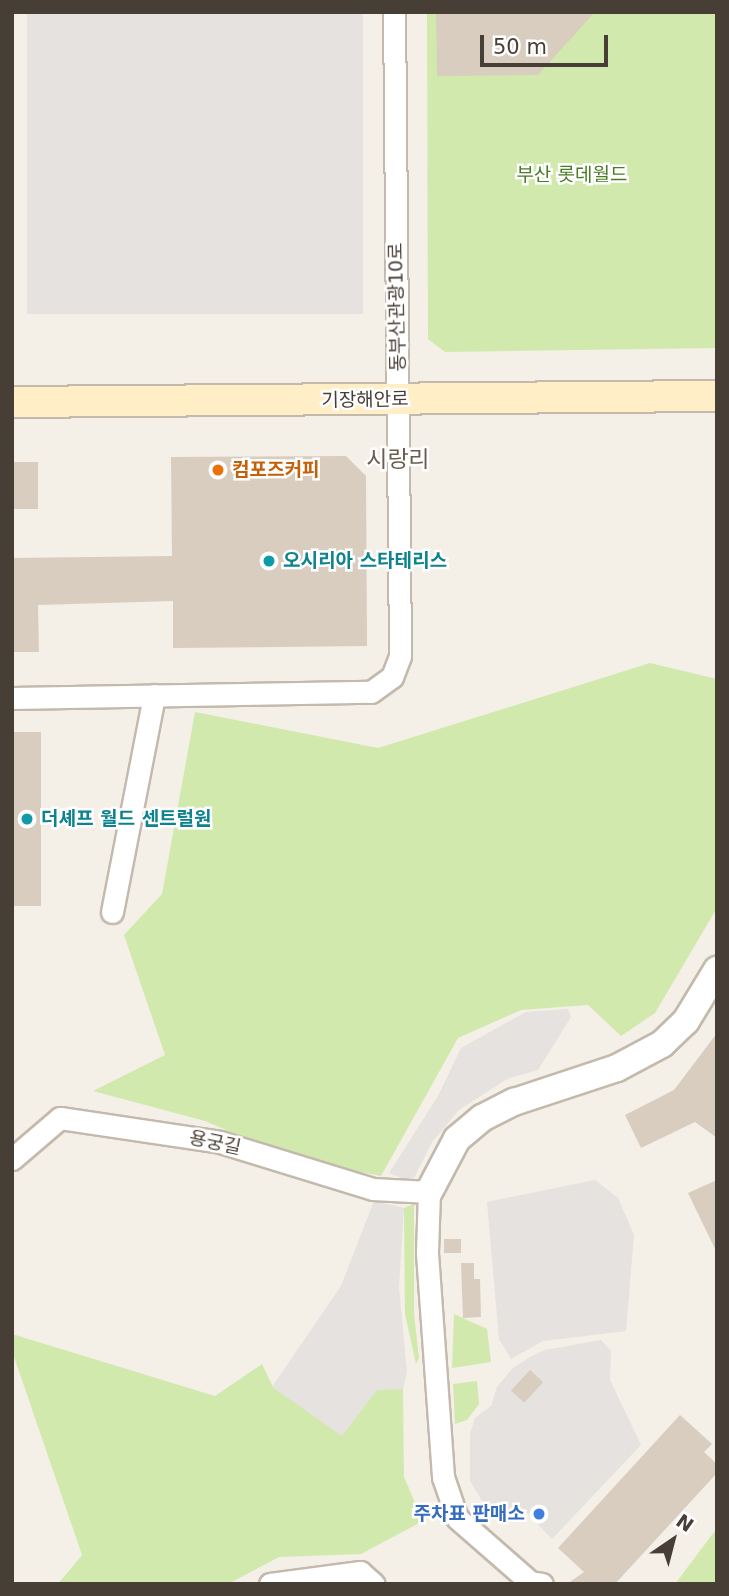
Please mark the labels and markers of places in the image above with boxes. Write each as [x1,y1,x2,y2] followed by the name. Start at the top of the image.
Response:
[232,459,319,481] place label: 컴포즈커피
[210,462,226,478] marker: 컴포즈커피
[283,550,447,572] place label: 오시리아 스타테리스
[261,553,277,569] marker: 오시리아 스타테리스
[41,808,212,830] place label: 더셰프 월드 센트럴원
[19,811,35,827] marker: 더셰프 월드 센트럴원
[414,1503,525,1525] place label: 주차표 판매소
[531,1506,547,1522] marker: 주차표 판매소

